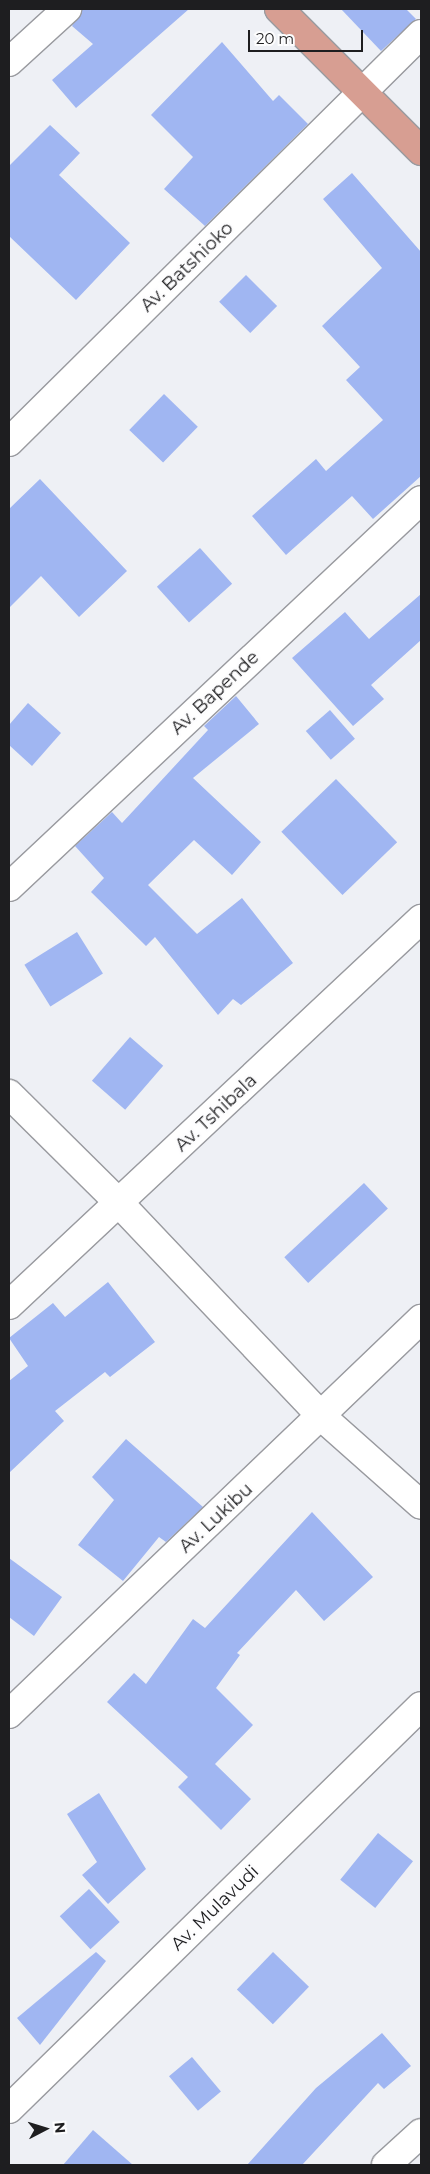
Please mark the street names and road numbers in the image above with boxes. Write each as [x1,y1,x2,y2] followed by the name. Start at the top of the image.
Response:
[136,217,238,317] street label: Av. Batshioko
[166,647,264,739] street label: Av. Bapende
[171,1070,261,1156] street label: Av. Tshibala
[175,1479,257,1557] street label: Av. Lukibu
[167,1861,263,1955] street label: Av. Mulavudi

